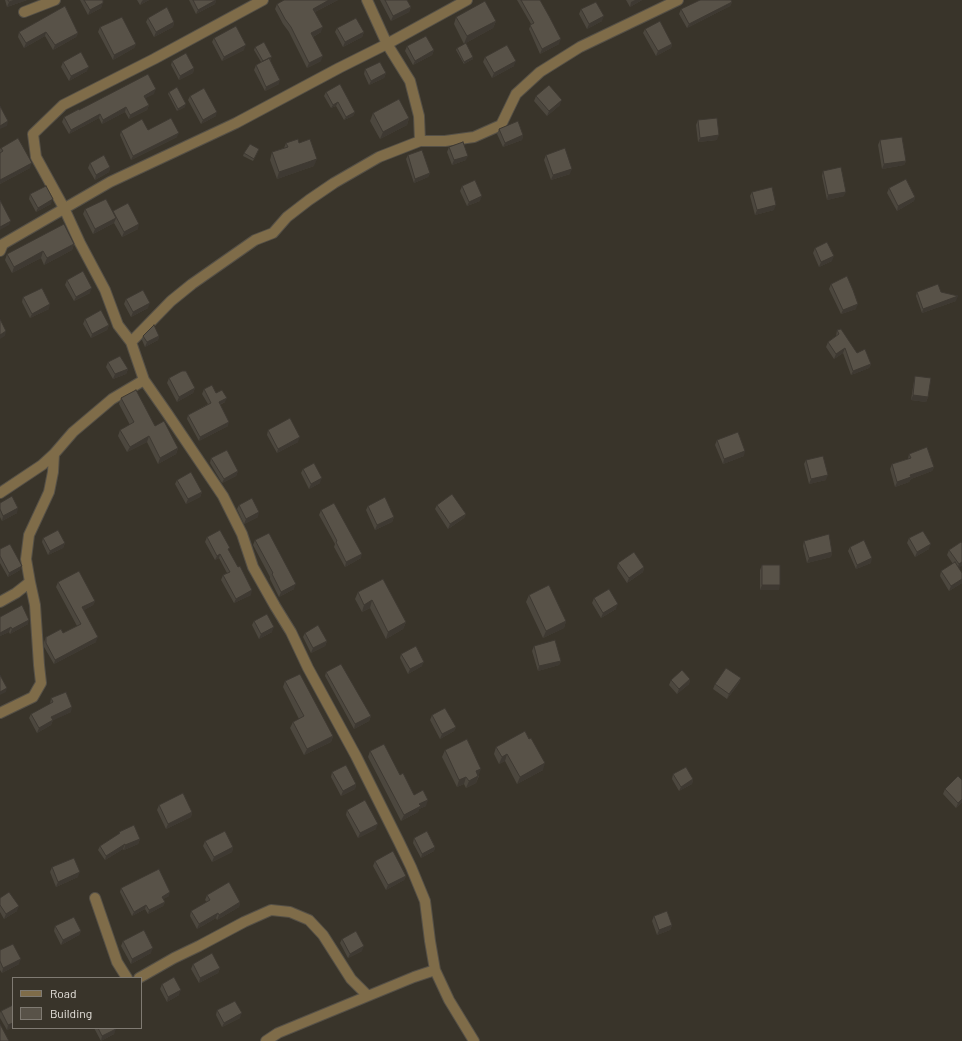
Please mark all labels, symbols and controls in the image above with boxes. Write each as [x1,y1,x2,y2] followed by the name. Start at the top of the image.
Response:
[12,977,142,1029] legend
[50,986,77,1000] text: Road
[50,1006,92,1020] text: Building

